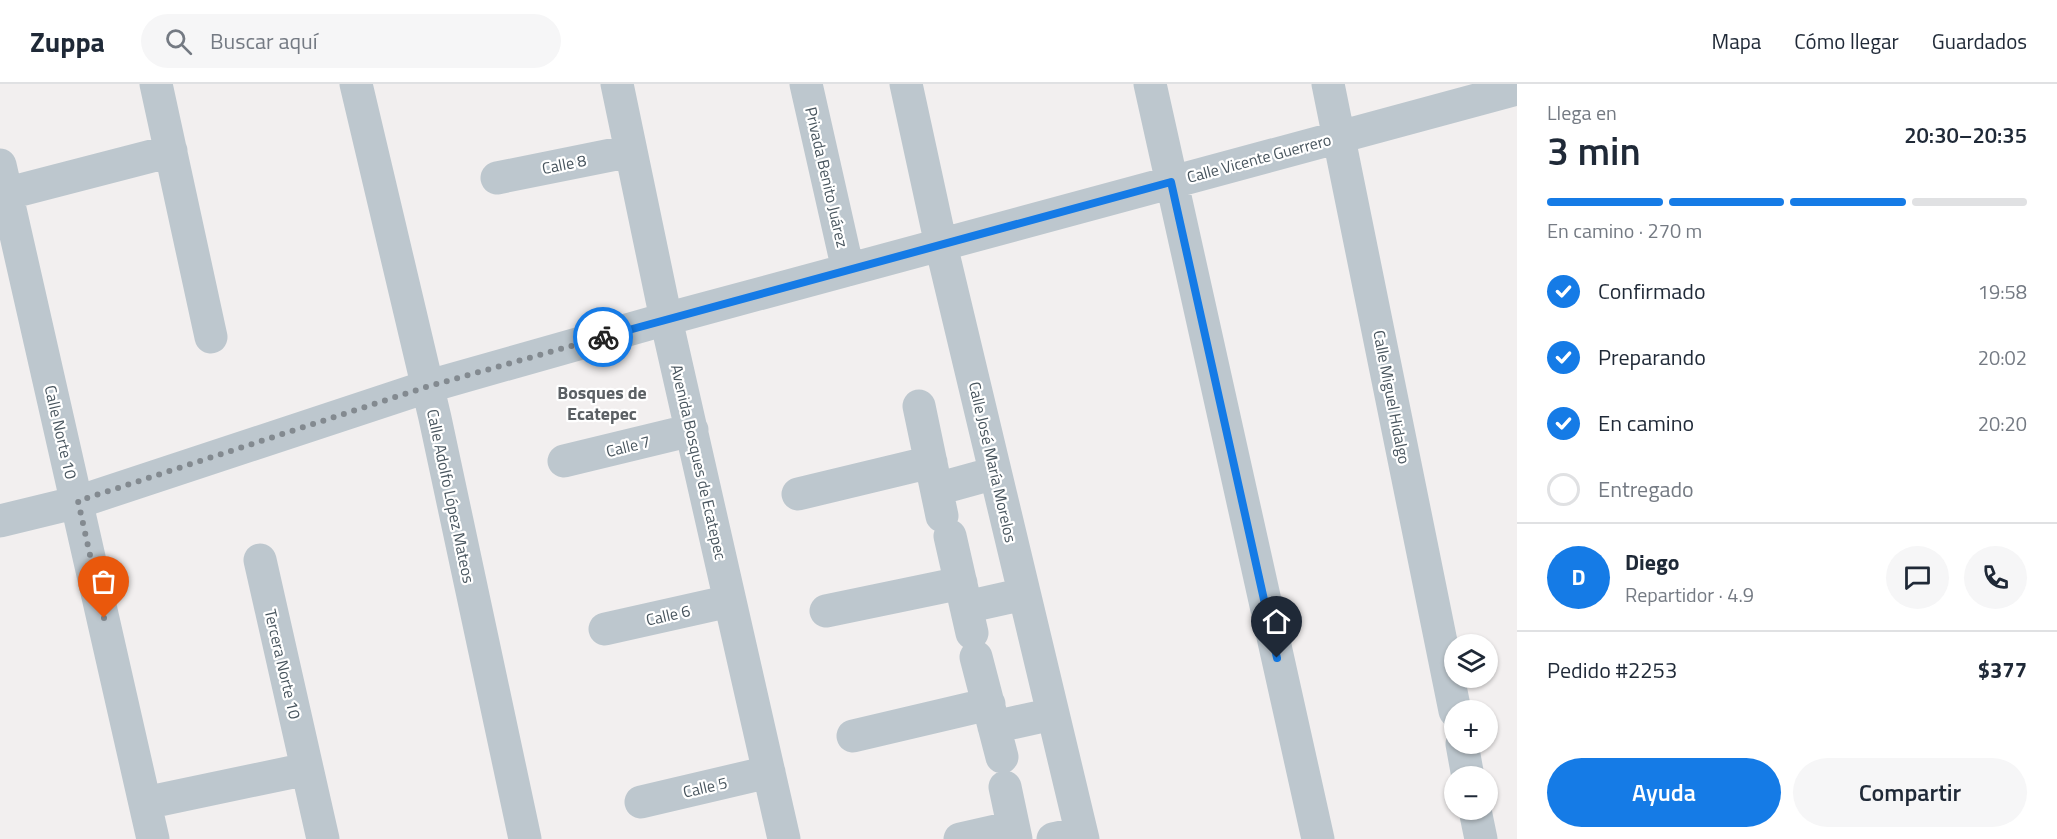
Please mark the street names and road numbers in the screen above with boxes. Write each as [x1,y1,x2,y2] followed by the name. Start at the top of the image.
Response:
[799,104,855,250] street label: Privada Benito Juárez
[1184,127,1334,189] street label: Calle Vicente Guerrero
[540,148,588,180] street label: Calle 8
[1367,328,1417,466] street label: Calle Miguel Hidalgo
[665,362,733,562] street label: Avenida Bosques de Ecatepec
[963,379,1023,545] street label: Calle José María Morelos
[39,383,83,481] street label: Calle Norte 10
[421,407,481,585] street label: Calle Adolfo López Mateos
[603,429,653,463] street label: Calle 7
[644,598,692,632] street label: Calle 6
[259,607,307,721] street label: Tercera Norte 10
[681,770,729,804] street label: Calle 5

